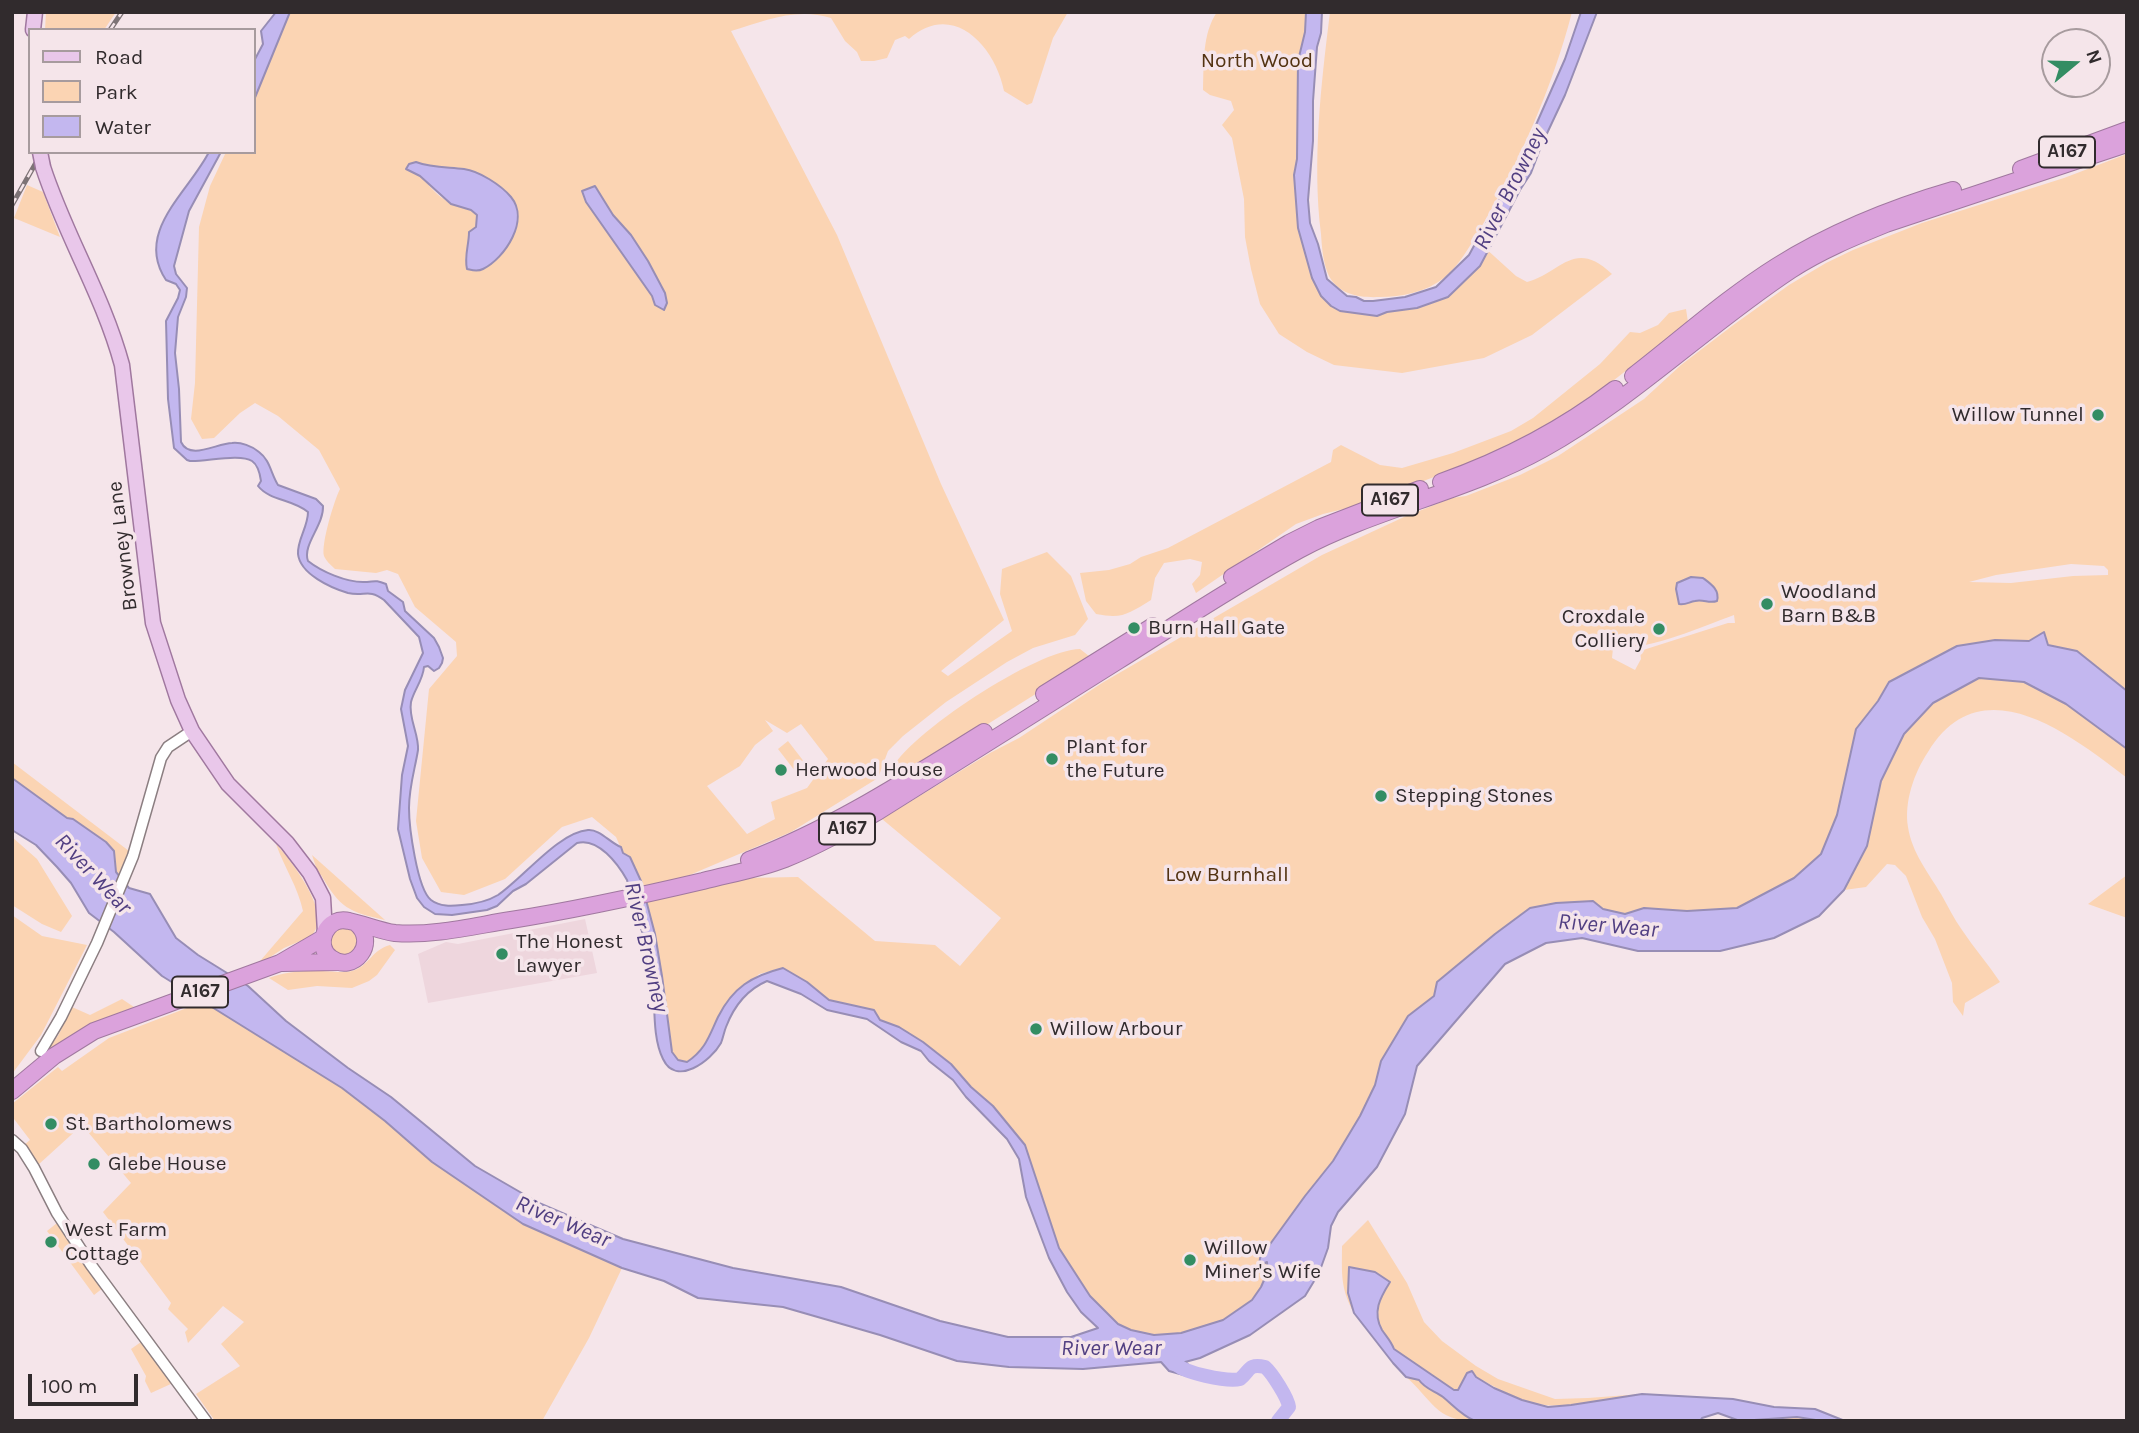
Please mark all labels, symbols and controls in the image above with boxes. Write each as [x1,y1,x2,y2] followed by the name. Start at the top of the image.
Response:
[28,28,256,154] legend
[2041,28,2111,98] north arrow
[95,45,143,69] text: Road
[2081,47,2107,67] text: N
[1201,48,1313,74] park label: North Wood
[95,80,138,104] text: Park
[95,115,151,139] text: Water
[1468,123,1552,255] water label: River Browney
[2039,136,2095,168] road number: A167
[1952,402,2084,428] place label: Willow Tunnel
[2090,407,2106,423] marker: Willow Tunnel
[103,480,143,612] street label: Browney Lane
[1362,485,1418,516] road number: A167
[1781,579,1877,629] place label: Woodland Barn B&B
[1759,596,1775,612] marker: Woodland Barn B&B
[1562,604,1645,654] place label: Croxdale Colliery
[1148,615,1285,641] place label: Burn Hall Gate
[1126,620,1142,636] marker: Burn Hall Gate
[1651,621,1667,637] marker: Croxdale Colliery
[1066,734,1165,784] place label: Plant for the Future
[1044,751,1060,767] marker: Plant for the Future
[795,757,943,783] place label: Herwood House
[773,762,789,778] marker: Herwood House
[1395,783,1553,809] place label: Stepping Stones
[1373,788,1389,804] marker: Stepping Stones
[819,814,875,844] road number: A167
[49,828,137,920] water label: River Wear
[1165,862,1289,888] park label: Low Burnhall
[618,879,674,1015] water label: River Browney
[1557,908,1659,944] water label: River Wear
[516,929,623,979] place label: The Honest Lawyer
[494,946,510,962] marker: The Honest Lawyer
[172,976,228,1008] road number: A167
[1050,1016,1182,1042] place label: Willow Arbour
[1028,1021,1044,1037] marker: Willow Arbour
[65,1111,233,1137] place label: St. Bartholomews
[43,1116,59,1132] marker: St. Bartholomews
[108,1151,226,1177] place label: Glebe House
[86,1156,102,1172] marker: Glebe House
[511,1190,615,1254] water label: River Wear
[65,1217,167,1267] place label: West Farm Cottage
[43,1234,59,1250] marker: West Farm Cottage
[1204,1235,1321,1285] place label: Willow Miner's Wife
[1182,1252,1198,1268] marker: Willow Miner's Wife
[1061,1334,1161,1362] water label: River Wear
[32,1360,142,1404] scale bar
[41,1374,98,1398] text: 100 m

